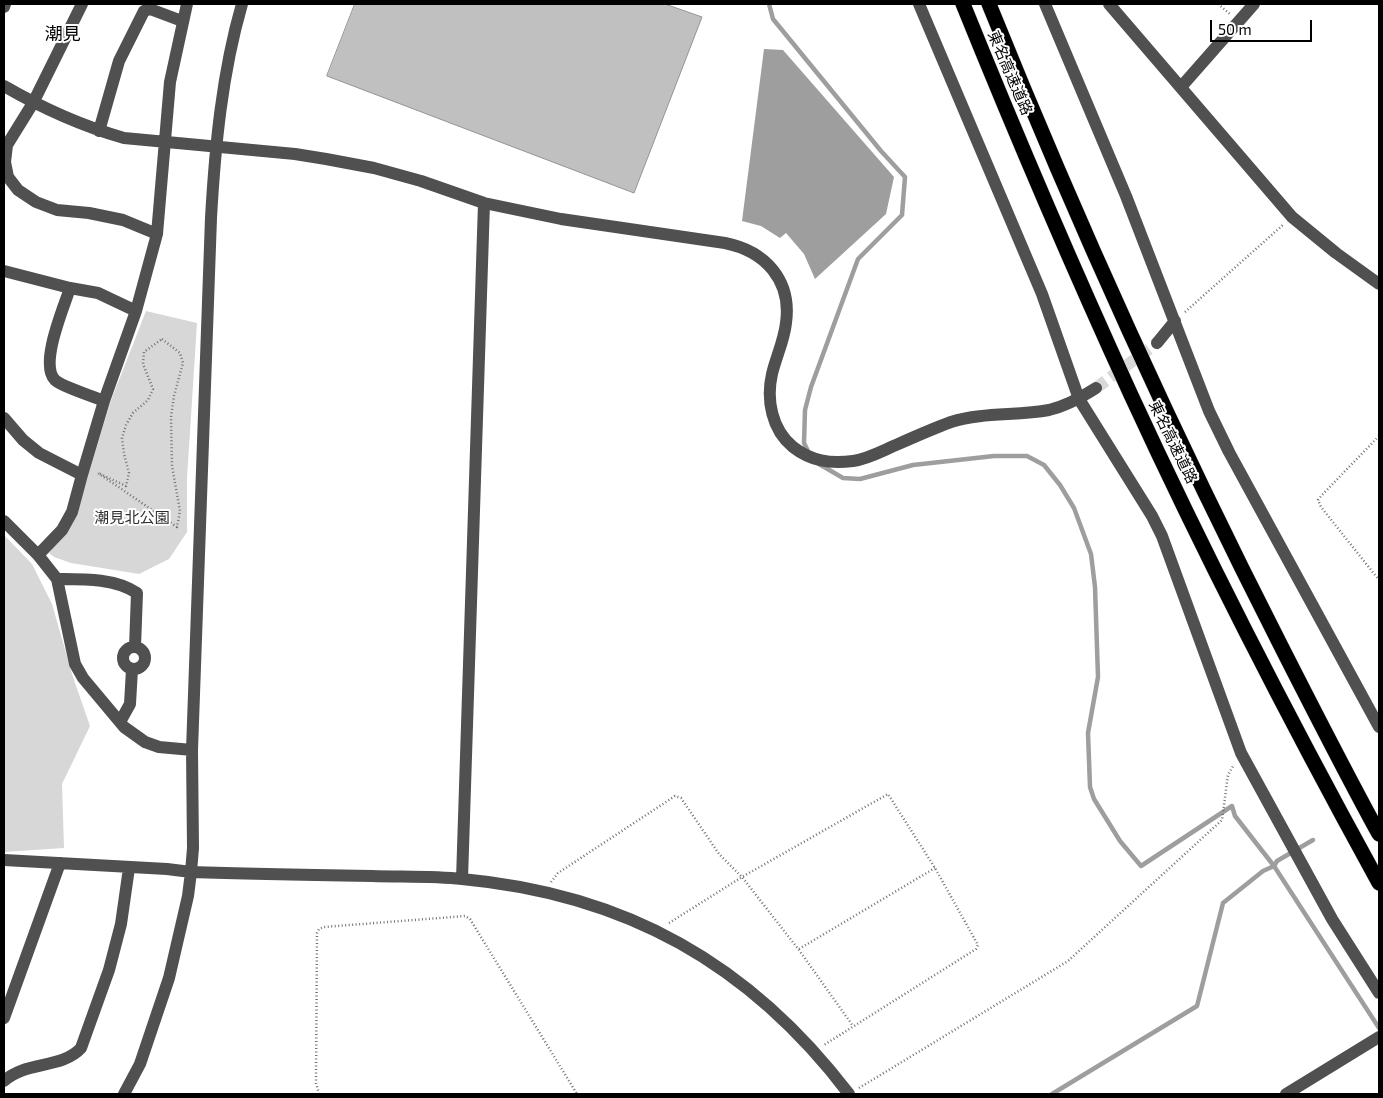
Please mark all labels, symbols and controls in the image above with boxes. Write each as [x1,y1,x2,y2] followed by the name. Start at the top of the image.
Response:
[1213,10,1316,42] scale bar
[1218,20,1252,38] text: 50 m
[45,23,81,45] district label: 潮見
[984,28,1036,118] street label: 東名高速道路
[1145,398,1201,486] street label: 東名高速道路
[95,509,169,527] park label: 潮見北公園

